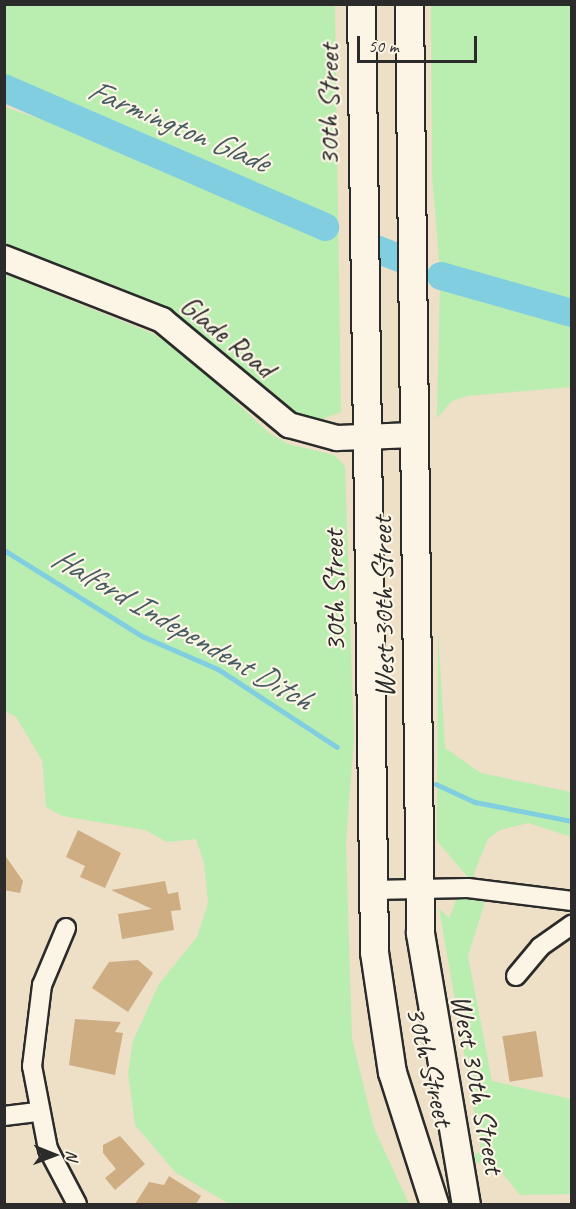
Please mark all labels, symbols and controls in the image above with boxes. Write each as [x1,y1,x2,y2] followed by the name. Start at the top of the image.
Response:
[360,24,480,62] scale bar
[368,35,399,57] text: 50 m
[310,43,346,167] street label: 30th Street
[82,71,274,181] water label: Farmington Glade
[173,287,283,385] street label: Glade Road
[363,516,403,698] street label: West 30th Street
[315,529,353,653] street label: 30th Street
[45,539,319,719] water label: Halford Independent Ditch
[443,991,513,1177] street label: West 30th Street
[398,1002,462,1130] street label: 30th Street
[24,1125,84,1185] north arrow
[62,1150,82,1160] text: N

